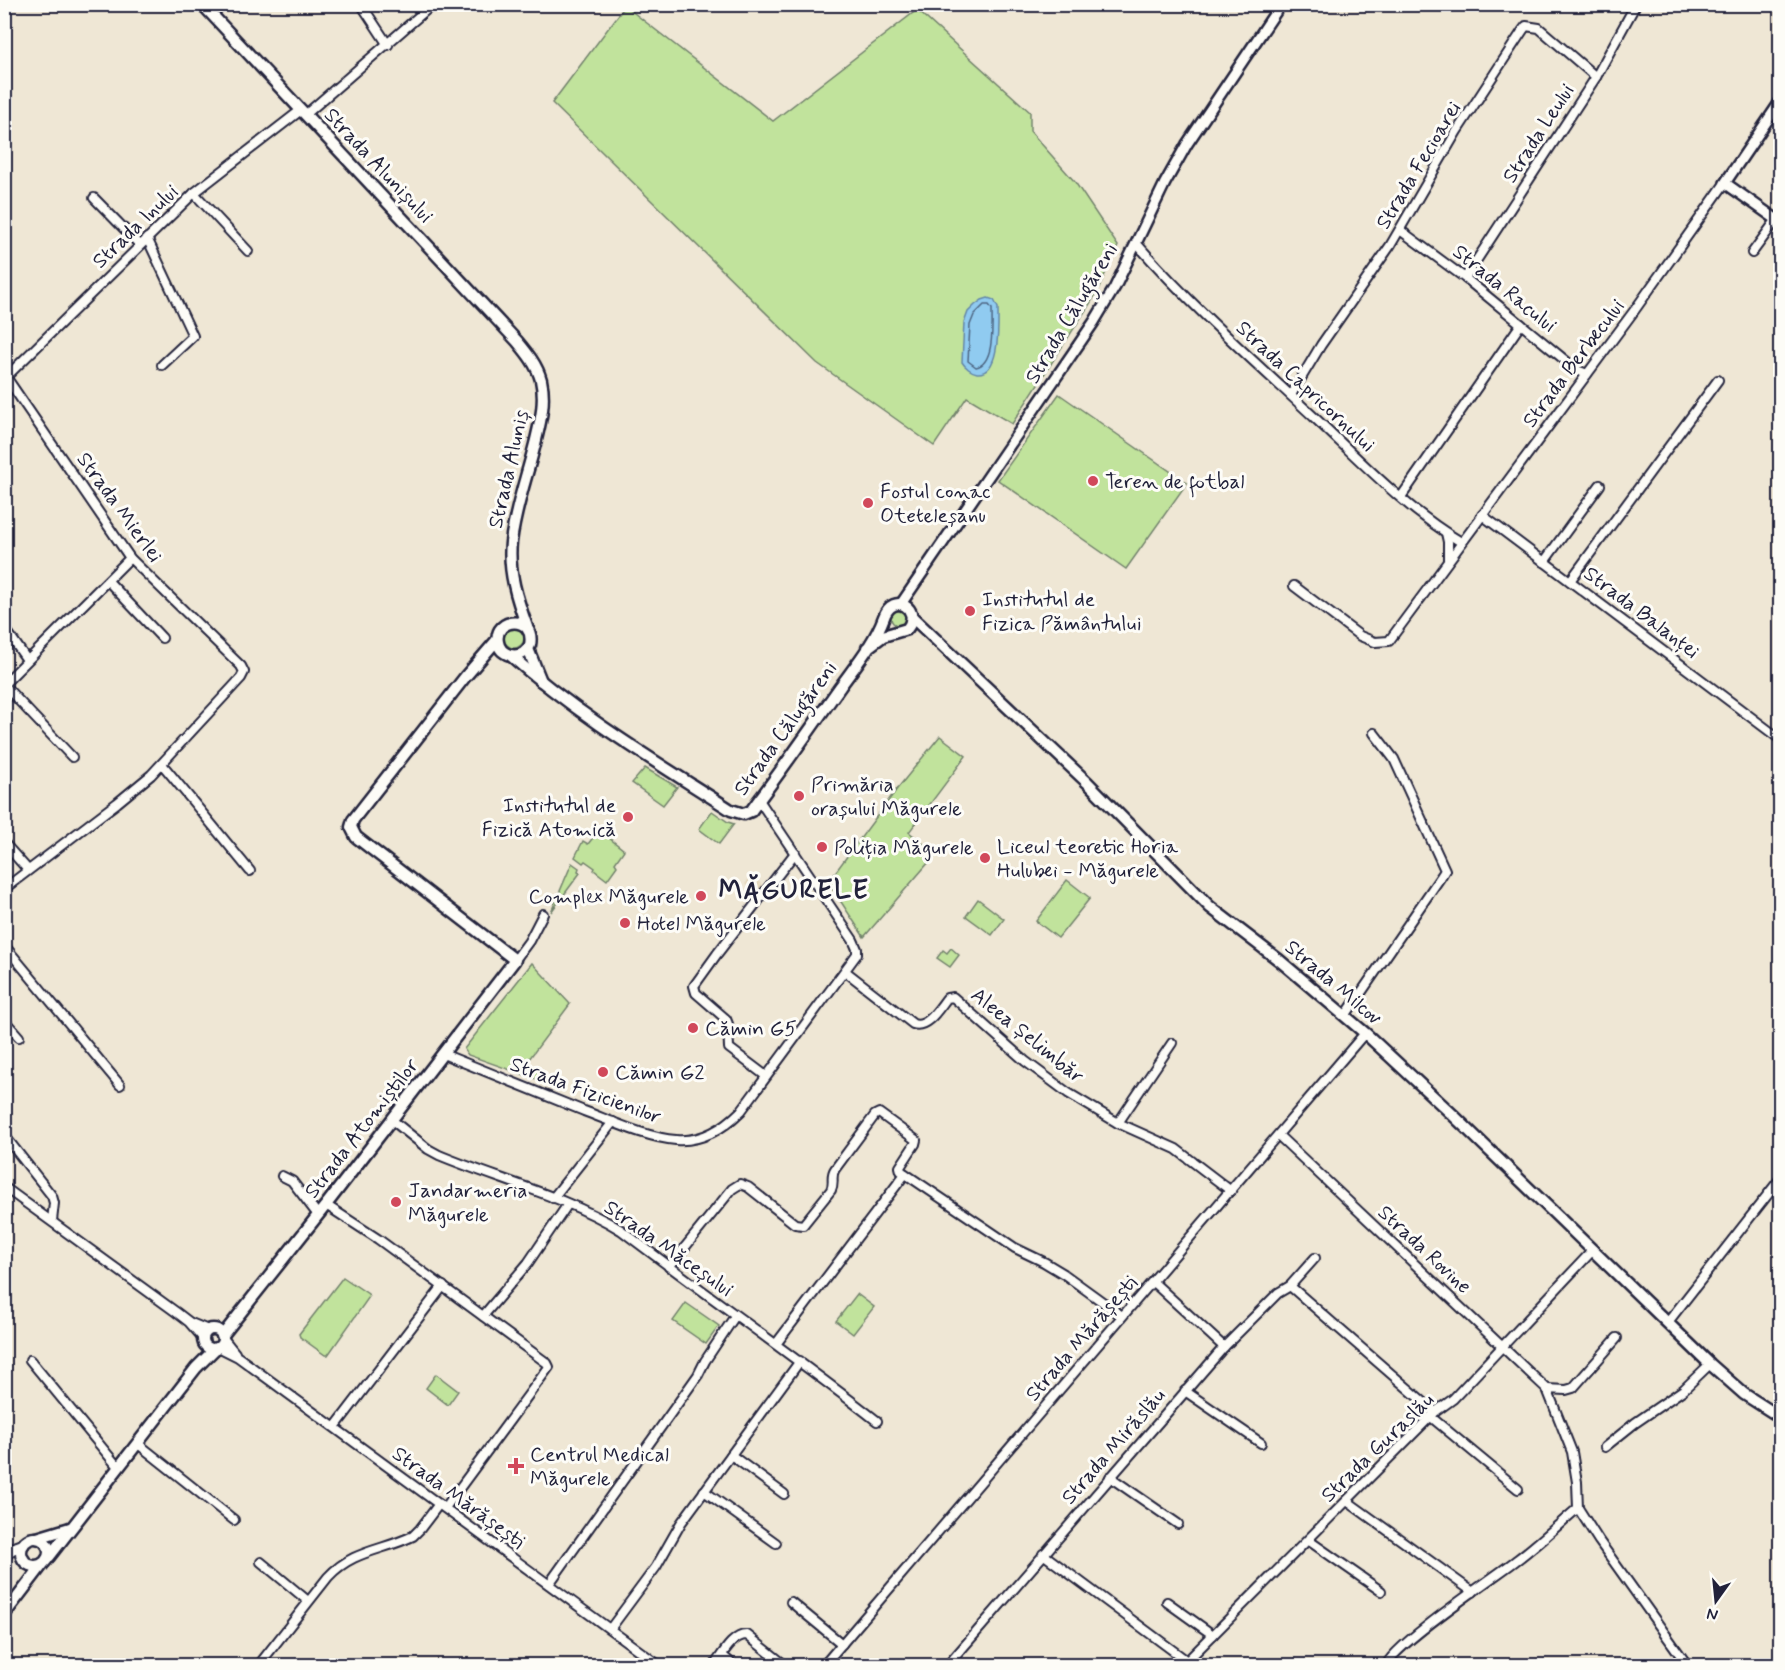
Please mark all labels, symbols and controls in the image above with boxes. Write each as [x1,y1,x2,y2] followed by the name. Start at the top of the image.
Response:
[1496,78,1581,189] street label: Strada Leului
[1370,96,1468,235] street label: Strada Fecioarei
[317,102,439,230] street label: Strada Alunișului
[86,178,185,275] street label: Strada Inului
[1019,238,1127,390] street label: Strada Călugăreni
[1447,238,1562,339] street label: Strada Racului
[1516,293,1632,434] street label: Strada Berbecului
[1229,315,1381,459] street label: Strada Capricornului
[482,407,536,531] street label: Strada Aluniș
[70,447,169,568] street label: Strada Mierlei
[1105,468,1244,498] place label: Teren de fotbal
[1086,474,1100,488] marker: Teren de fotbal
[880,478,991,530] place label: Fostul conac Oteteleșanu
[861,496,875,510] marker: Fostul conac Oteteleșanu
[1578,560,1705,666] street label: Strada Balanței
[982,586,1142,638] place label: Institutul de Fizica Pământului
[963,604,977,618] marker: Institutul de Fizica Pământului
[728,656,846,803] street label: Strada Călugăreni
[811,771,962,823] place label: Primăria orașului Măgurele
[792,789,806,803] marker: Primăria orașului Măgurele
[482,792,616,844] place label: Institutul de Fizică Atomică
[621,810,635,824] marker: Institutul de Fizică Atomică
[997,833,1179,885] place label: Liceul teoretic Horia Hulubei - Măgurele
[834,834,974,862] place label: Poliția Măgurele
[815,840,829,854] marker: Poliția Măgurele
[978,851,992,865] marker: Liceul teoretic Horia Hulubei - Măgurele
[719,873,869,908] district label: MĂGURELE
[529,883,689,911] place label: Complex Măgurele
[694,889,708,903] marker: Complex Măgurele
[637,910,766,938] place label: Hotel Măgurele
[618,916,632,930] marker: Hotel Măgurele
[1279,934,1388,1032] street label: Strada Milcov
[965,981,1090,1090] street label: Aleea Șelimbăr
[705,1015,797,1043] place label: Cămin G5
[686,1021,700,1035] marker: Cămin G5
[506,1051,665,1131] street label: Strada Fizicienilor
[298,1053,426,1204] street label: Strada Atomiștilor
[615,1059,704,1087] place label: Cămin G2
[596,1065,610,1079] marker: Cămin G2
[408,1177,528,1229] place label: Jandarmeria Măgurele
[598,1194,739,1304] street label: Strada Măceșului
[389,1195,403,1209] marker: Jandarmeria Măgurele
[1371,1199,1477,1300] street label: Strada Rovine
[1019,1270,1144,1407] street label: Strada Mărășești
[1055,1382,1172,1511] street label: Strada Mirăslău
[1315,1387,1440,1509] street label: Strada Guraslău
[386,1440,531,1556] street label: Strada Mărășești
[530,1441,669,1493] place label: Centrul Medical Măgurele
[507,1457,525,1475] marker: Centrul Medical Măgurele
[1686,1571,1746,1631] north arrow
[1705,1603,1720,1626] text: N

